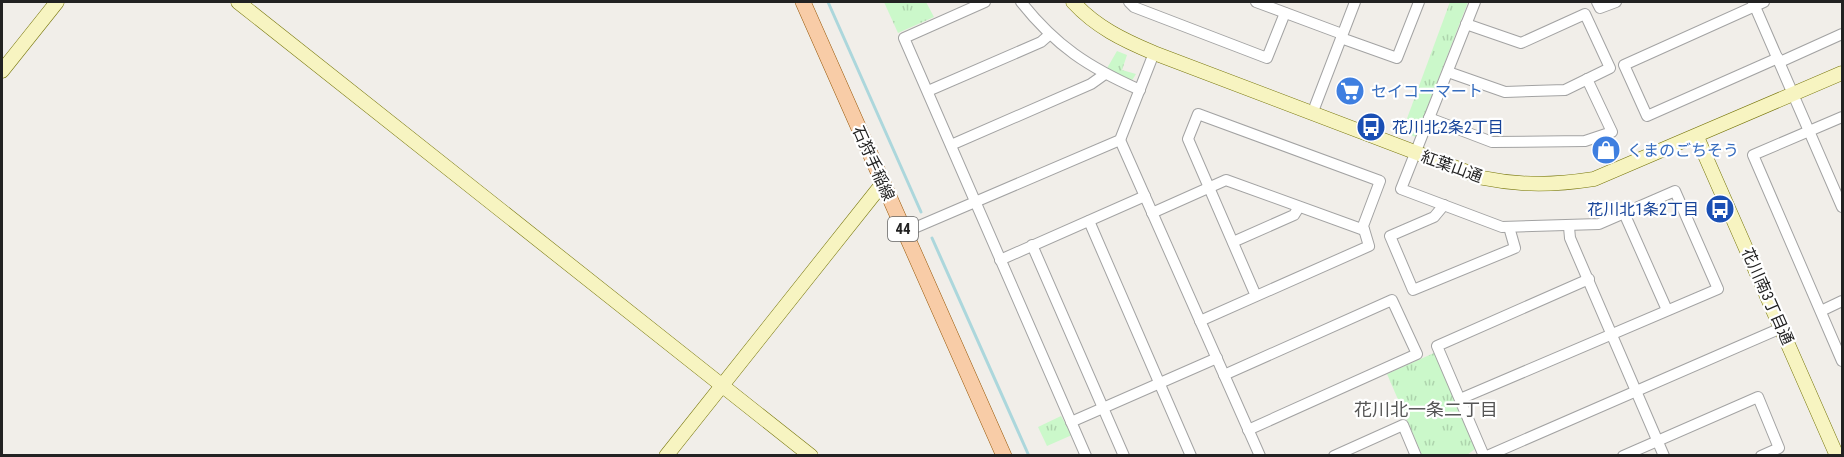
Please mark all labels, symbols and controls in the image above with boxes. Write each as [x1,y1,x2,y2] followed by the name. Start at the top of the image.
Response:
[1334,75,1366,107] supermarket icon: セイコーマート
[1371,82,1483,101] place label: セイコーマート
[1355,111,1387,143] bus stop icon: 花川北2条2丁目
[1392,118,1504,137] place label: 花川北2条2丁目
[849,123,898,204] street label: 石狩手稲線
[1590,134,1622,166] shop icon: くまのごちそう
[1627,141,1739,160] place label: くまのごちそう
[1419,147,1485,186] street label: 紅葉山通
[1704,193,1736,225] bus stop icon: 花川北1条2丁目
[1587,200,1699,219] place label: 花川北1条2丁目
[888,217,918,241] road number: 44
[1738,245,1797,348] street label: 花川南3丁目通
[1354,399,1498,420] district label: 花川北一条二丁目

